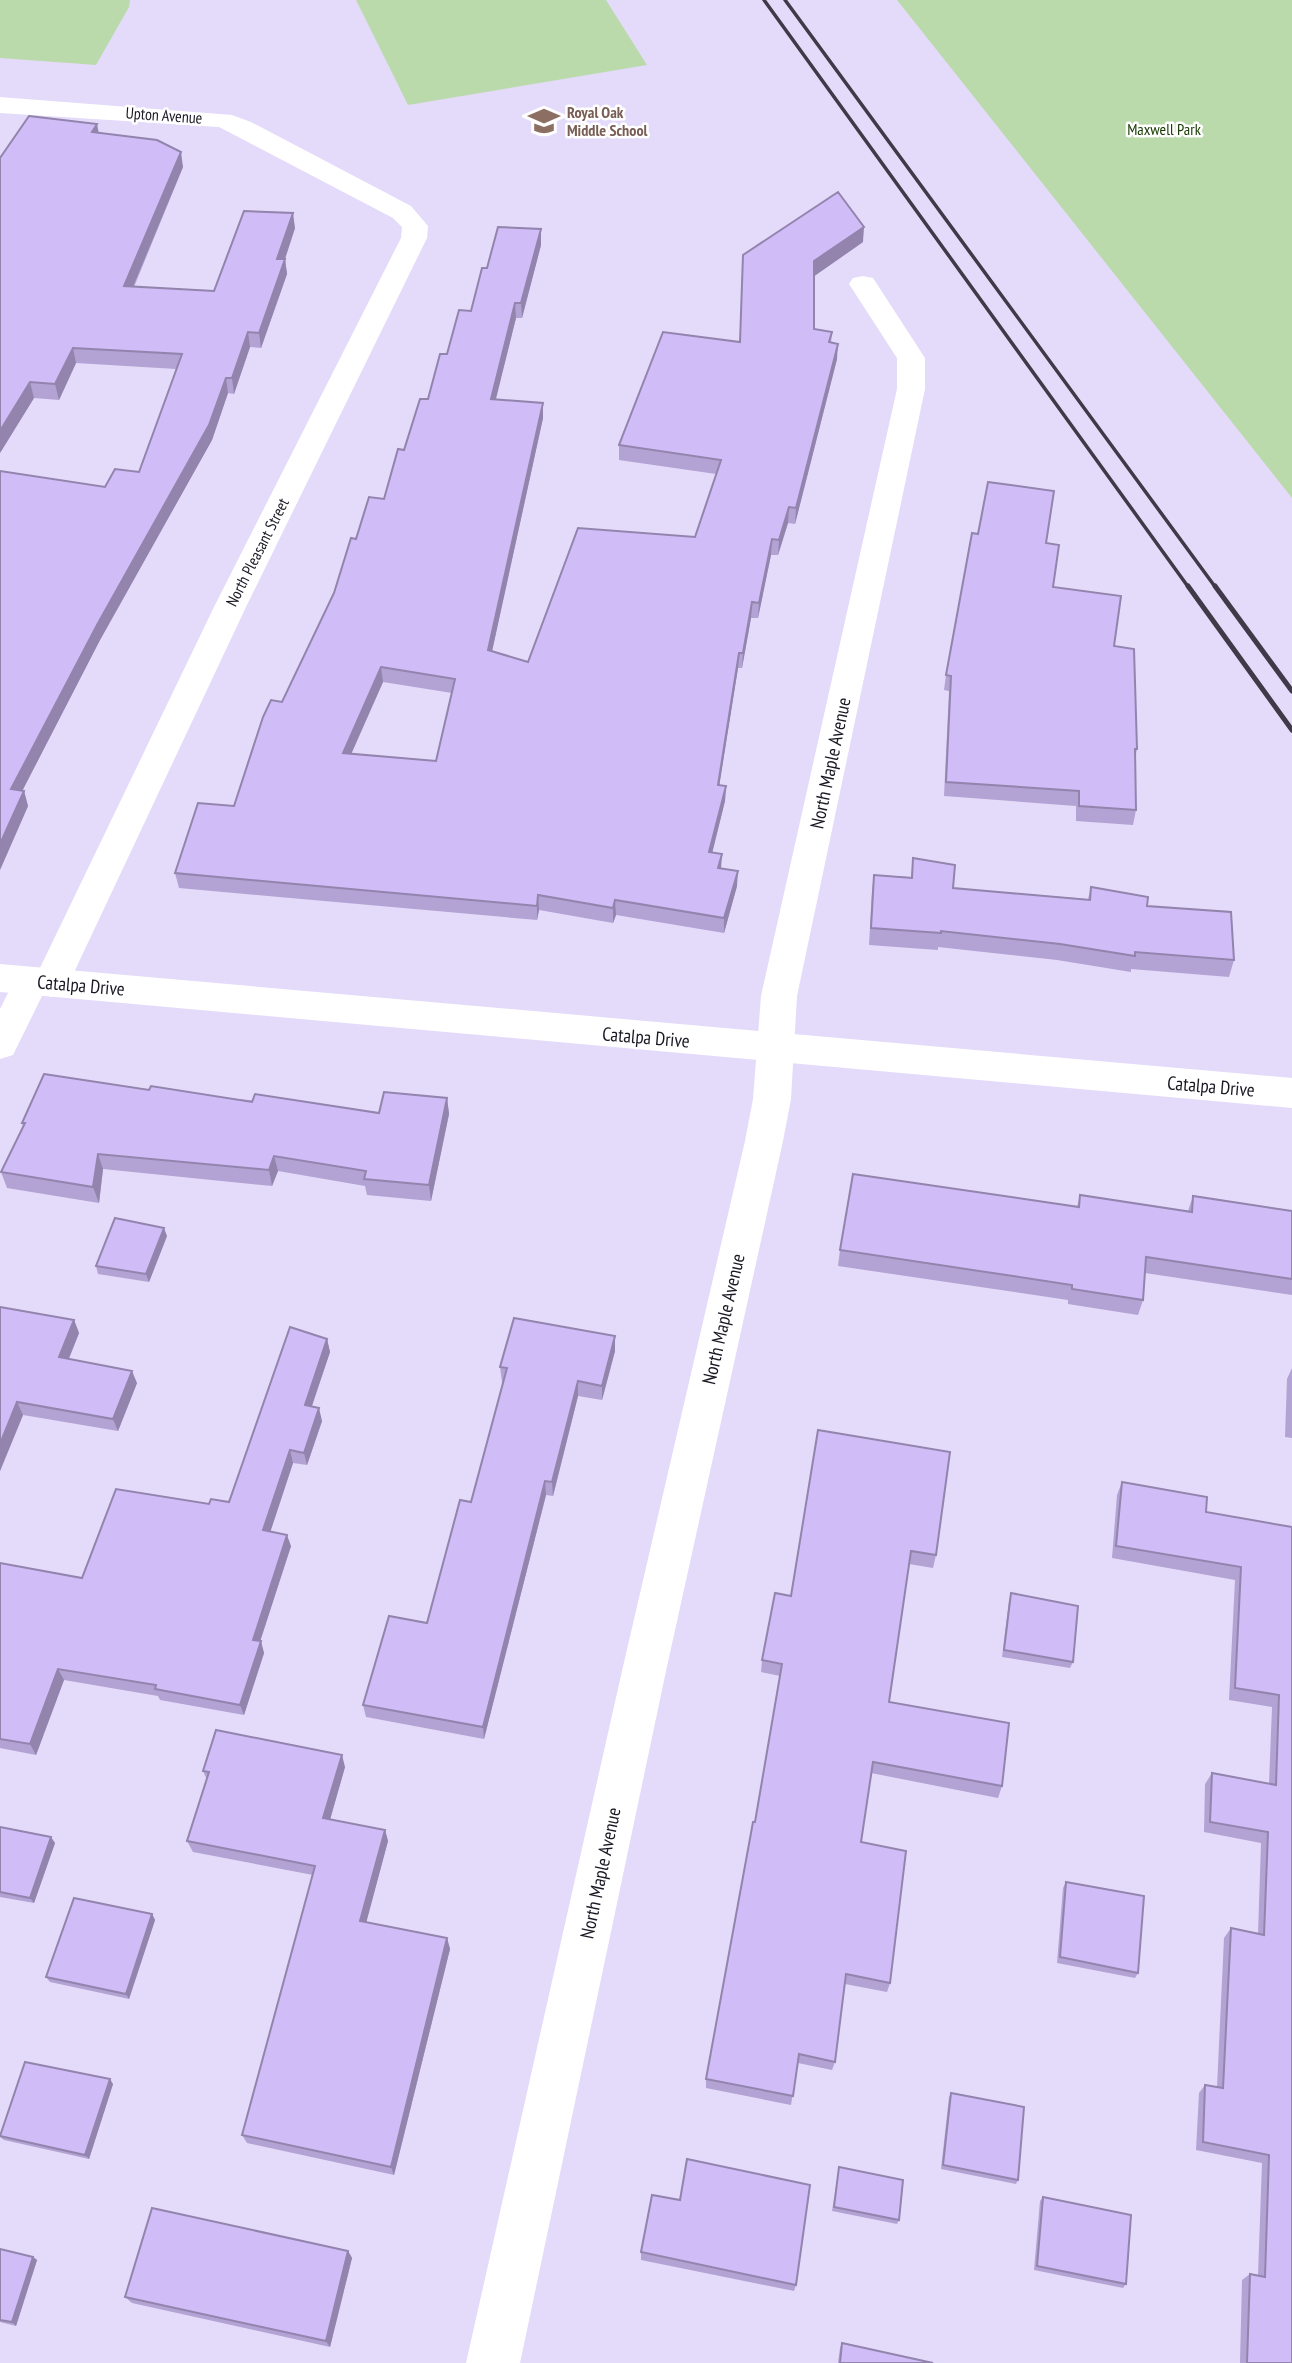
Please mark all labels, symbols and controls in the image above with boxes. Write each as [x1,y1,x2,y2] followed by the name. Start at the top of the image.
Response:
[125,102,203,128] street label: Upton Avenue
[567,102,648,140] place label: Royal Oak Middle School
[527,104,561,138] school or university icon: Royal Oak Middle School
[1127,119,1202,139] park label: Maxwell Park
[221,494,293,609] street label: North Pleasant Street
[804,695,856,831] street label: North Maple Avenue
[36,969,126,1001] street label: Catalpa Drive
[601,1021,691,1053] street label: Catalpa Drive
[1166,1070,1256,1102] street label: Catalpa Drive
[696,1251,750,1387] street label: North Maple Avenue
[574,1805,626,1941] street label: North Maple Avenue

